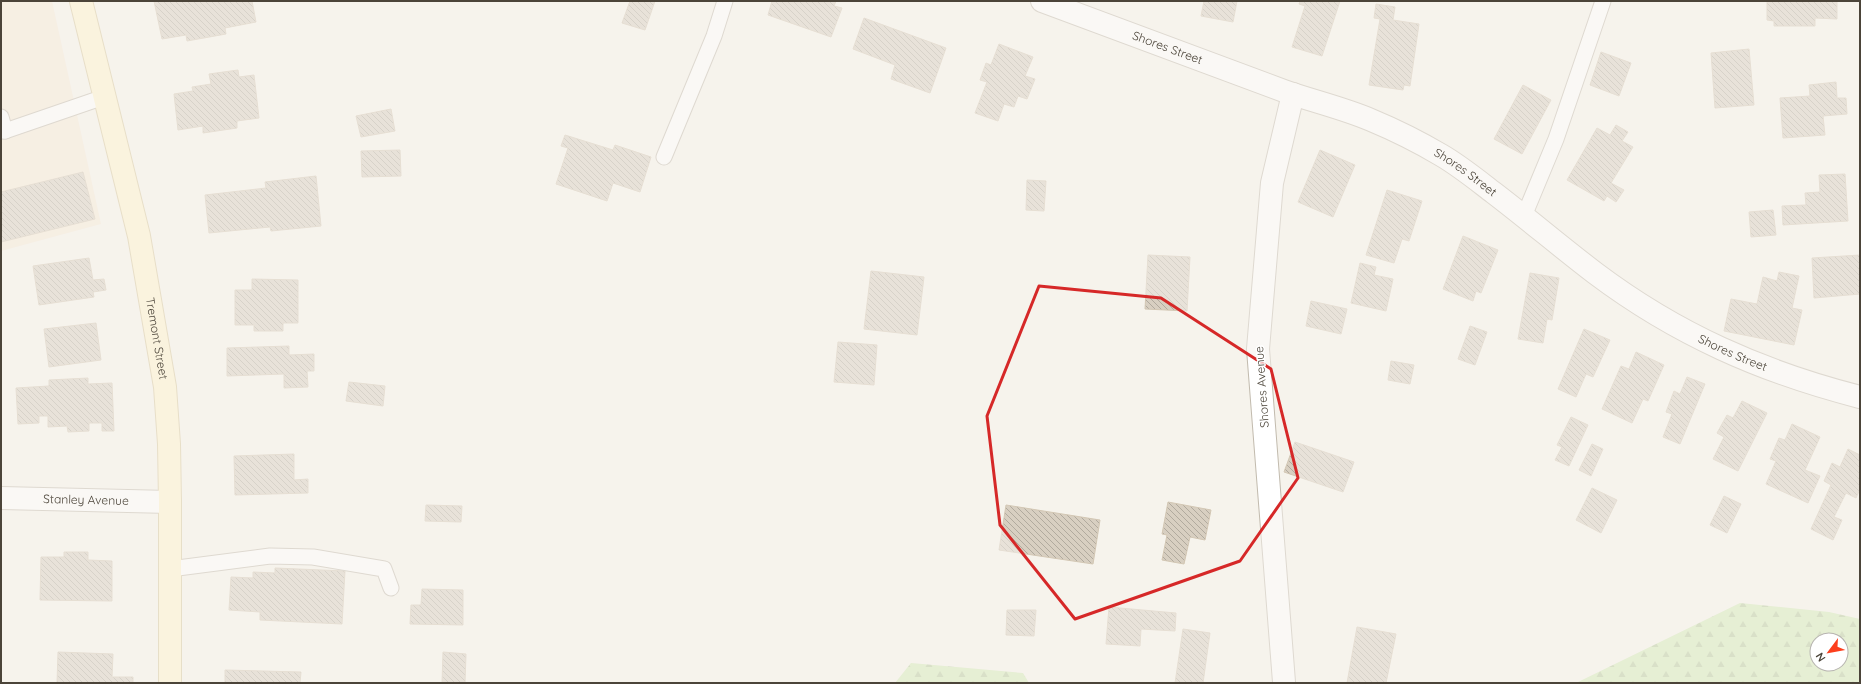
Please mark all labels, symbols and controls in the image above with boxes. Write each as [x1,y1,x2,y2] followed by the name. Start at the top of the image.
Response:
[1130,27,1205,67] street label: Shores Street
[1431,145,1500,199] street label: Shores Street
[143,296,172,381] street label: Tremont Street
[1696,331,1769,374] street label: Shores Street
[1251,345,1272,428] street label: Shores Avenue
[43,491,129,508] street label: Stanley Avenue
[1809,632,1849,672] north arrow
[1812,650,1829,664] text: N

